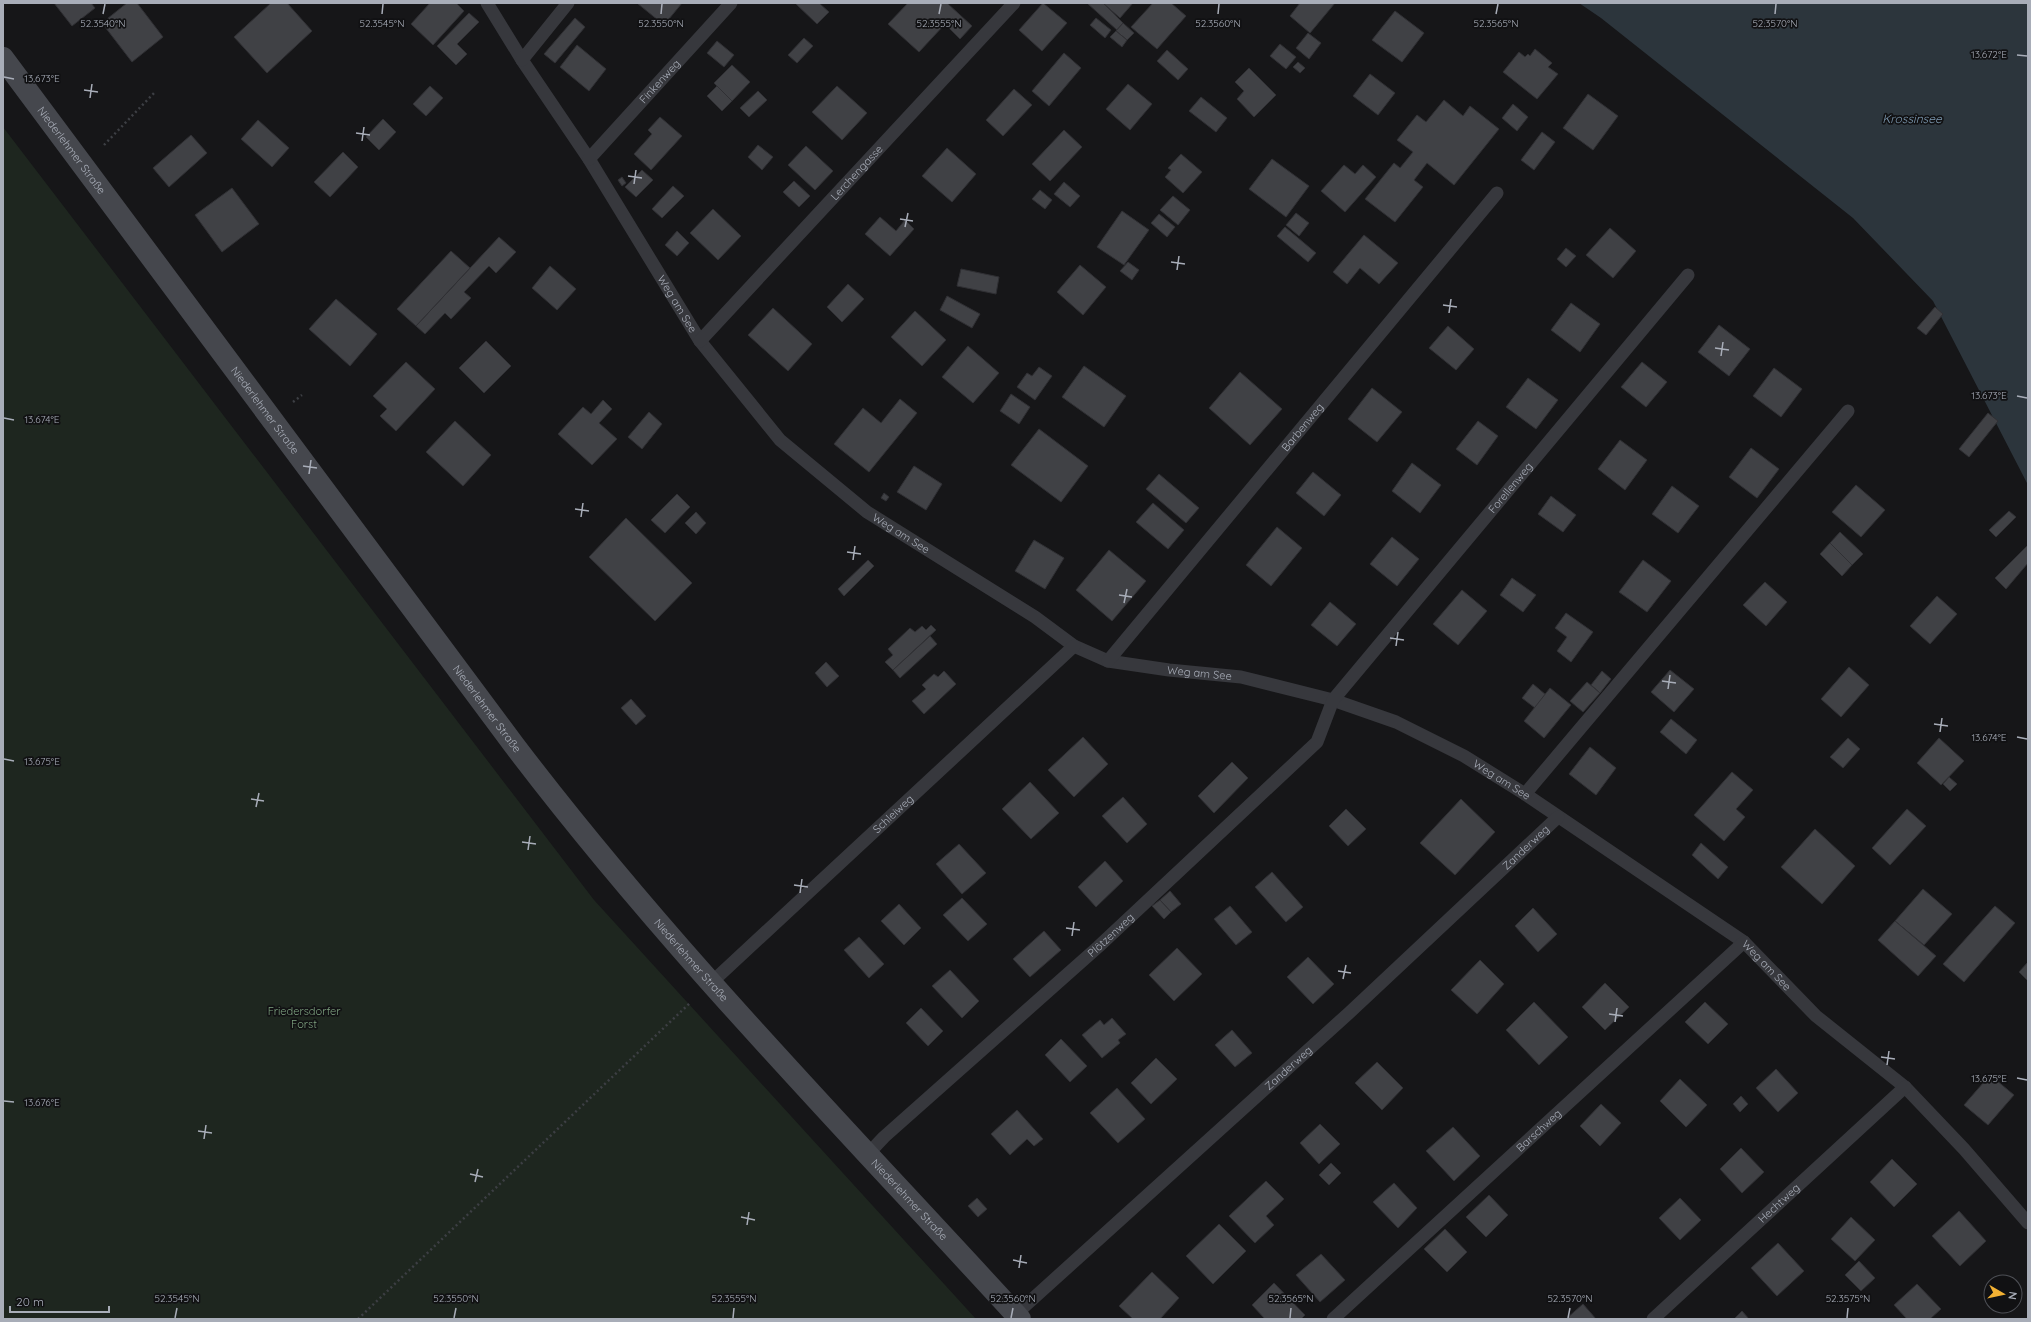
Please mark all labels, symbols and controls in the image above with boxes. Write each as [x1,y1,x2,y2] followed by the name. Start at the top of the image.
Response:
[80,17,126,30] text: 52.3540°N
[360,17,404,30] text: 52.3545°N
[638,17,684,30] text: 52.3550°N
[917,17,962,30] text: 52.3555°N
[1195,17,1241,30] text: 52.3560°N
[1474,17,1518,30] text: 52.3565°N
[1752,17,1798,30] text: 52.3570°N
[1971,48,2007,61] text: 13.672°E
[636,56,683,106] street label: Finkenweg
[24,72,60,85] text: 13.673°E
[34,104,109,197] street label: Niederlehmer Straße
[1882,111,1943,126] water label: Krossinsee
[827,142,886,203] street label: Lerchengasse
[654,272,700,335] street label: Weg am See
[228,364,302,457] street label: Niederlehmer Straße
[1971,389,2007,402] text: 13.673°E
[1278,400,1326,454] street label: Barbenweg
[24,413,60,426] text: 13.674°E
[1485,460,1535,516] street label: Forellenweg
[870,510,932,556] street label: Weg am See
[450,662,524,755] street label: Niederlehmer Straße
[1167,663,1232,683] street label: Weg am See
[1971,731,2007,744] text: 13.674°E
[24,755,60,768] text: 13.675°E
[1471,757,1533,803] street label: Weg am See
[870,792,916,836] street label: Schleiweg
[1499,822,1552,873] street label: Zanderweg
[1085,910,1137,960] street label: Plötzenweg
[651,916,731,1004] street label: Niederlehmer Straße
[1739,937,1794,993] street label: Weg am See
[268,1004,341,1031] park label: Friedersdorfer Forst
[1262,1043,1315,1093] street label: Zanderweg
[1971,1072,2007,1085] text: 13.675°E
[24,1096,60,1109] text: 13.676°E
[1513,1106,1564,1155] street label: Barschweg
[868,1156,951,1243] street label: Niederlehmer Straße
[1755,1181,1803,1226] street label: Hechtweg
[1983,1274,2023,1314] north arrow
[10,1288,109,1314] scale bar
[2005,1290,2020,1301] text: N
[155,1292,199,1305] text: 52.3545°N
[433,1292,479,1305] text: 52.3550°N
[712,1292,757,1305] text: 52.3555°N
[990,1292,1036,1305] text: 52.3560°N
[1269,1292,1313,1305] text: 52.3565°N
[1547,1292,1593,1305] text: 52.3570°N
[1826,1292,1870,1305] text: 52.3575°N
[16,1294,44,1309] text: 20 m

